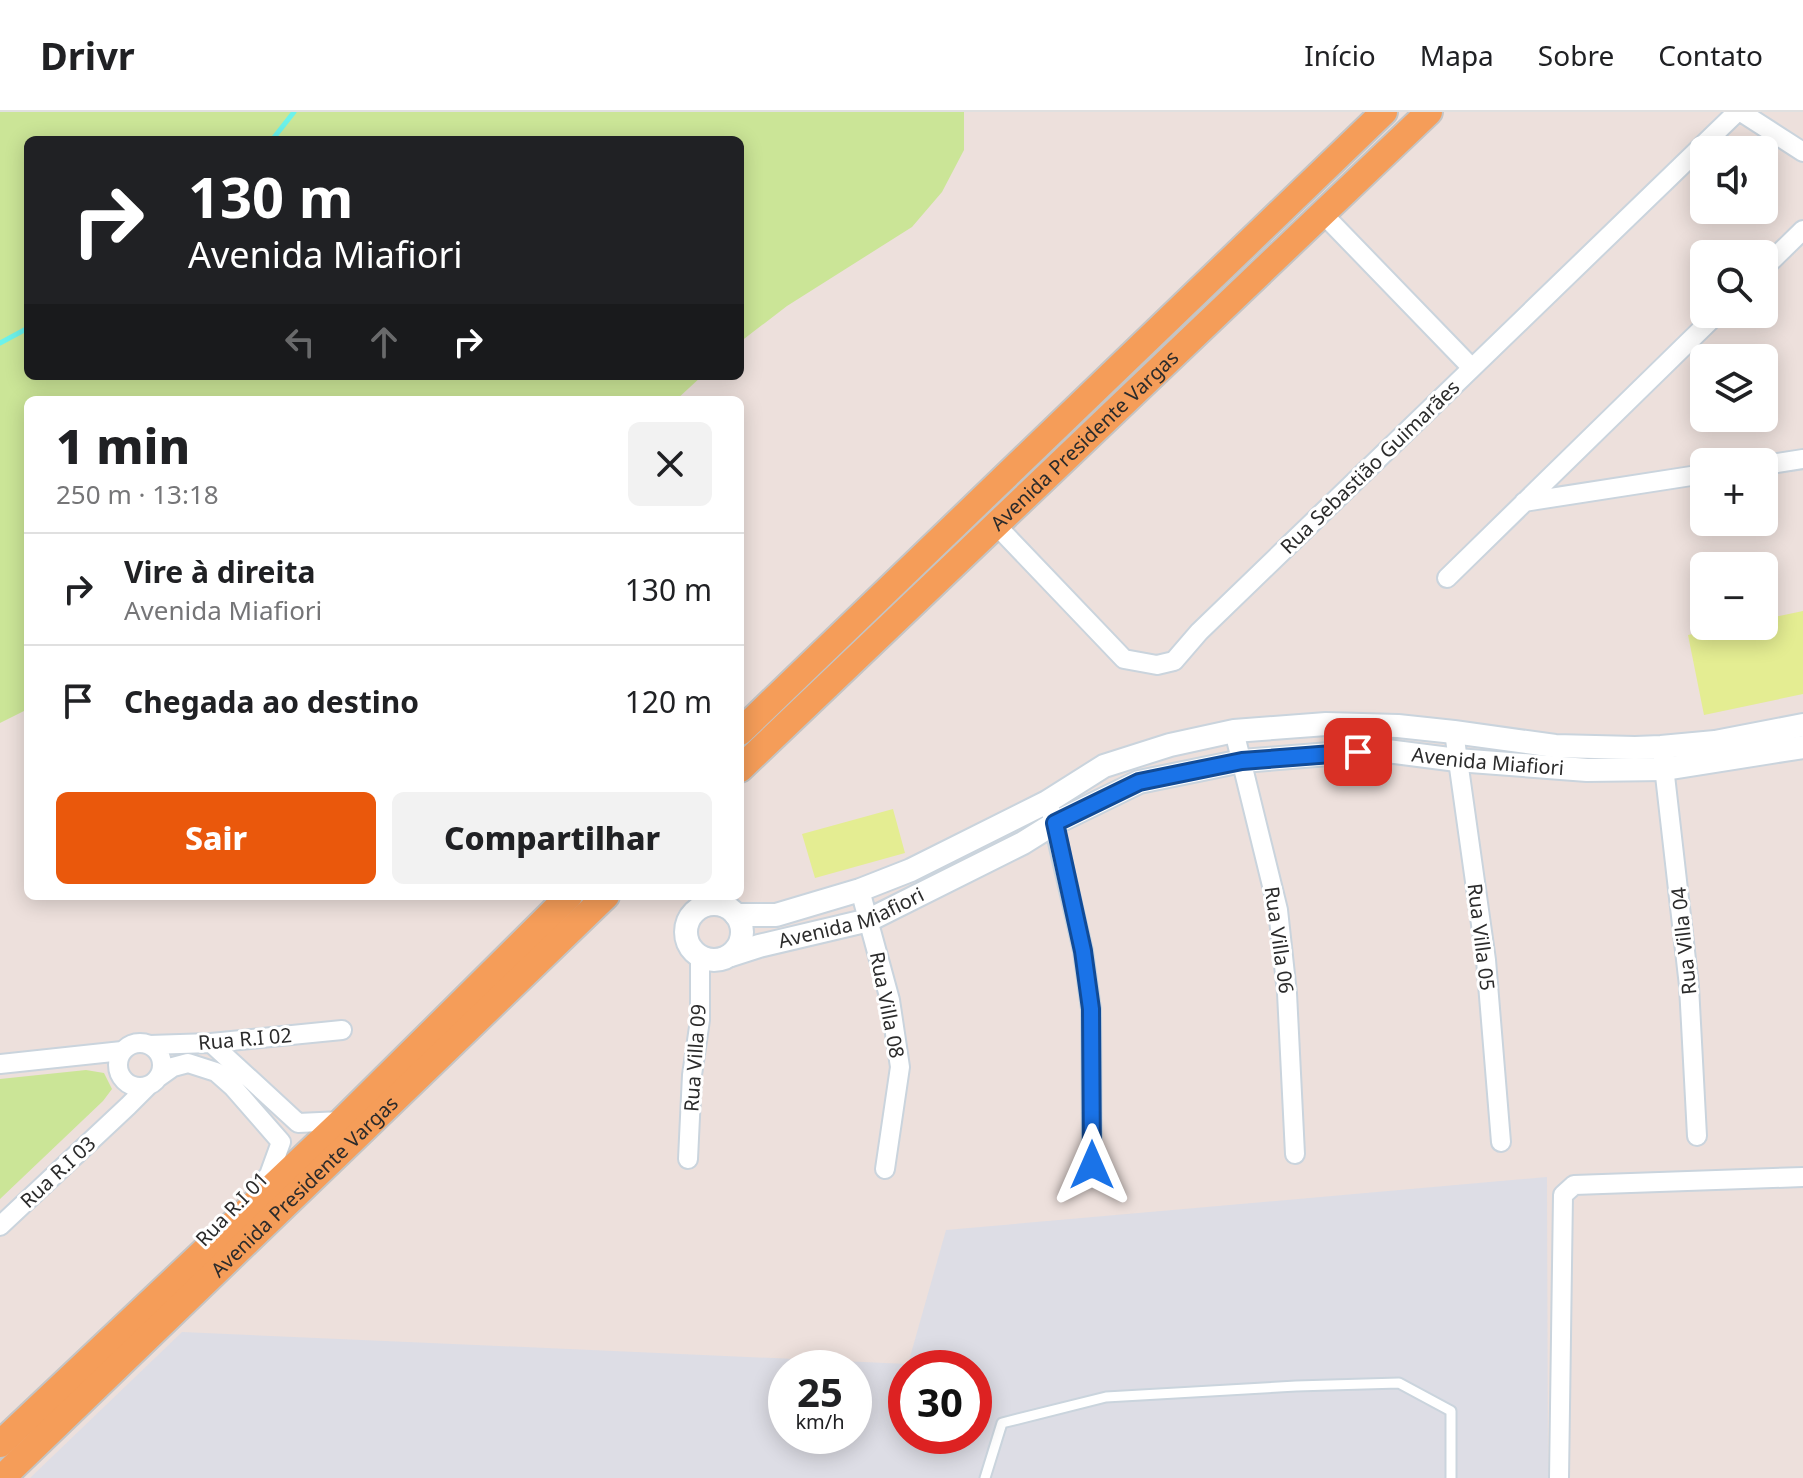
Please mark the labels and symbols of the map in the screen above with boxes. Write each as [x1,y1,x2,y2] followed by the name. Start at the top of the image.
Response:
[984,344,1184,536] street label: Avenida Presidente Vargas
[1274,374,1465,560] street label: Rua Sebastião Guimarães
[1324,718,1392,786] pin
[1410,740,1565,781] street label: Avenida Miafiori
[775,881,928,954] street label: Avenida Miafiori
[1462,882,1501,992] street label: Rua Villa 05
[1259,885,1300,995] street label: Rua Villa 06
[1664,885,1703,996] street label: Rua Villa 04
[864,949,911,1060] street label: Rua Villa 08
[677,1003,712,1113] street label: Rua Villa 09
[197,1021,293,1056] street label: Rua R.I 02
[205,1090,404,1283] street label: Avenida Presidente Vargas
[1050,1123,1134,1207] position arrow
[14,1130,101,1214] street label: Rua R.I 03
[189,1166,274,1252] street label: Rua R.I 01
[888,1350,992,1454] speed limit sign: 30

